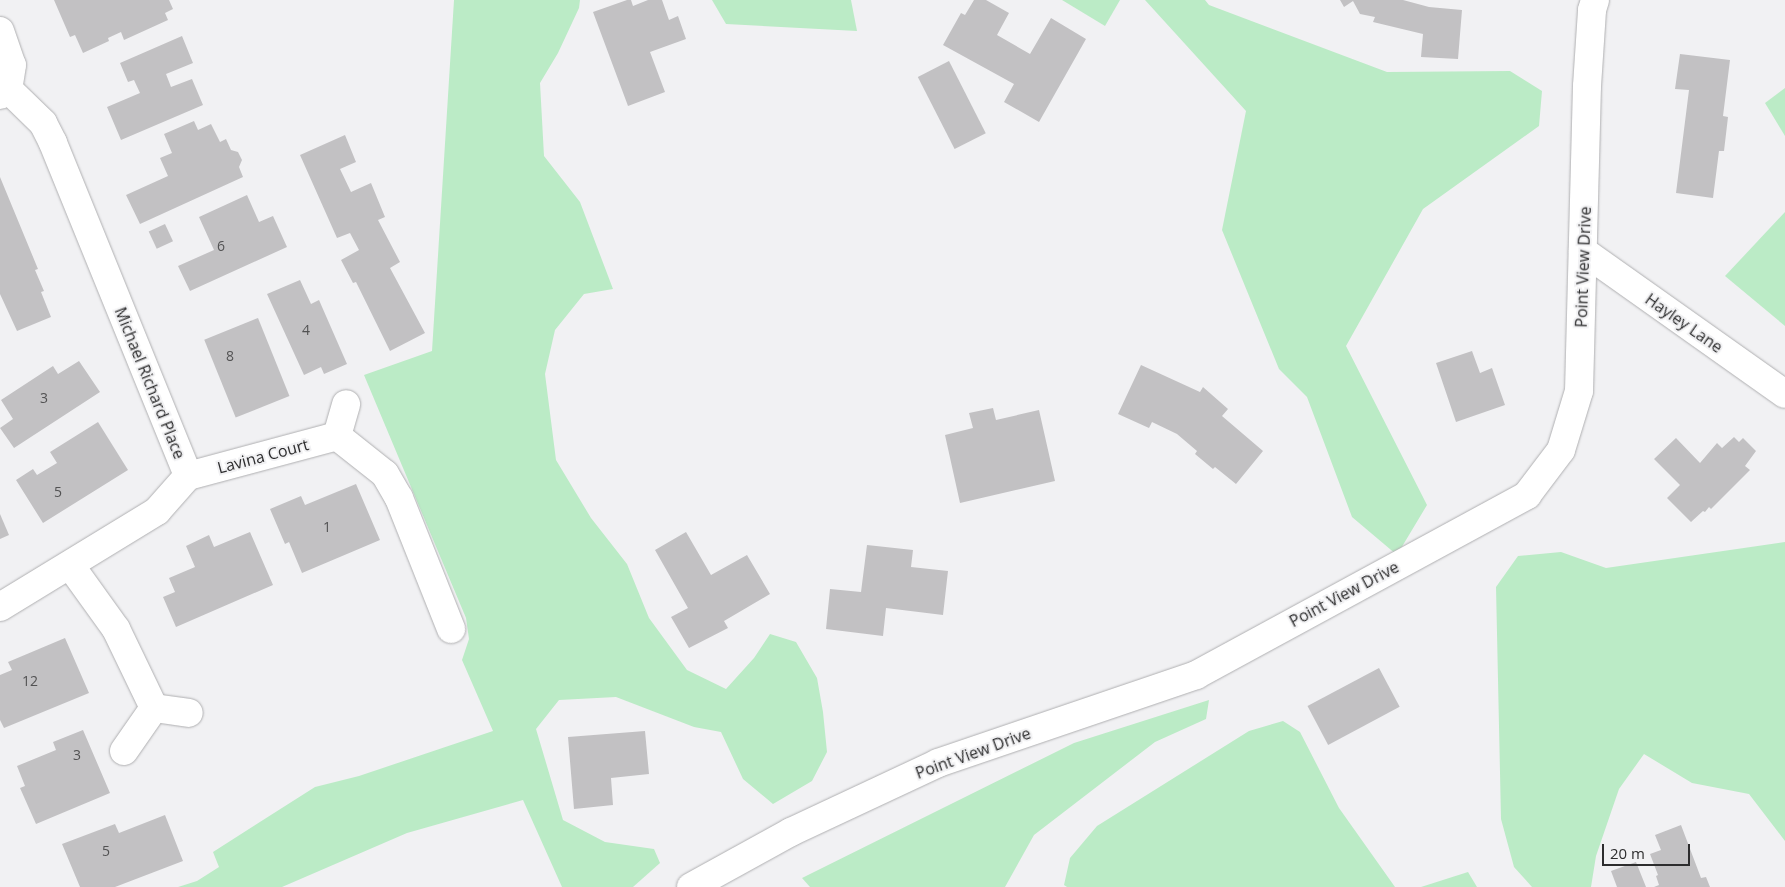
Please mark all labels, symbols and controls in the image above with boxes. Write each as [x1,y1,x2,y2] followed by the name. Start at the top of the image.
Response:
[1571,206,1595,328] street label: Point View Drive
[217,238,225,254] house number: 6
[1642,289,1726,357] street label: Hayley Lane
[111,304,189,462] street label: Michael Richard Place
[302,322,310,338] house number: 4
[226,348,234,364] house number: 8
[40,390,48,406] house number: 3
[215,435,311,477] street label: Lavina Court
[54,484,62,500] house number: 5
[323,519,331,535] house number: 1
[1286,557,1402,631] street label: Point View Drive
[22,673,38,689] house number: 12
[913,723,1033,783] street label: Point View Drive
[73,747,81,763] house number: 3
[1605,834,1692,866] scale bar
[102,843,110,859] house number: 5
[1610,843,1645,863] text: 20 m

